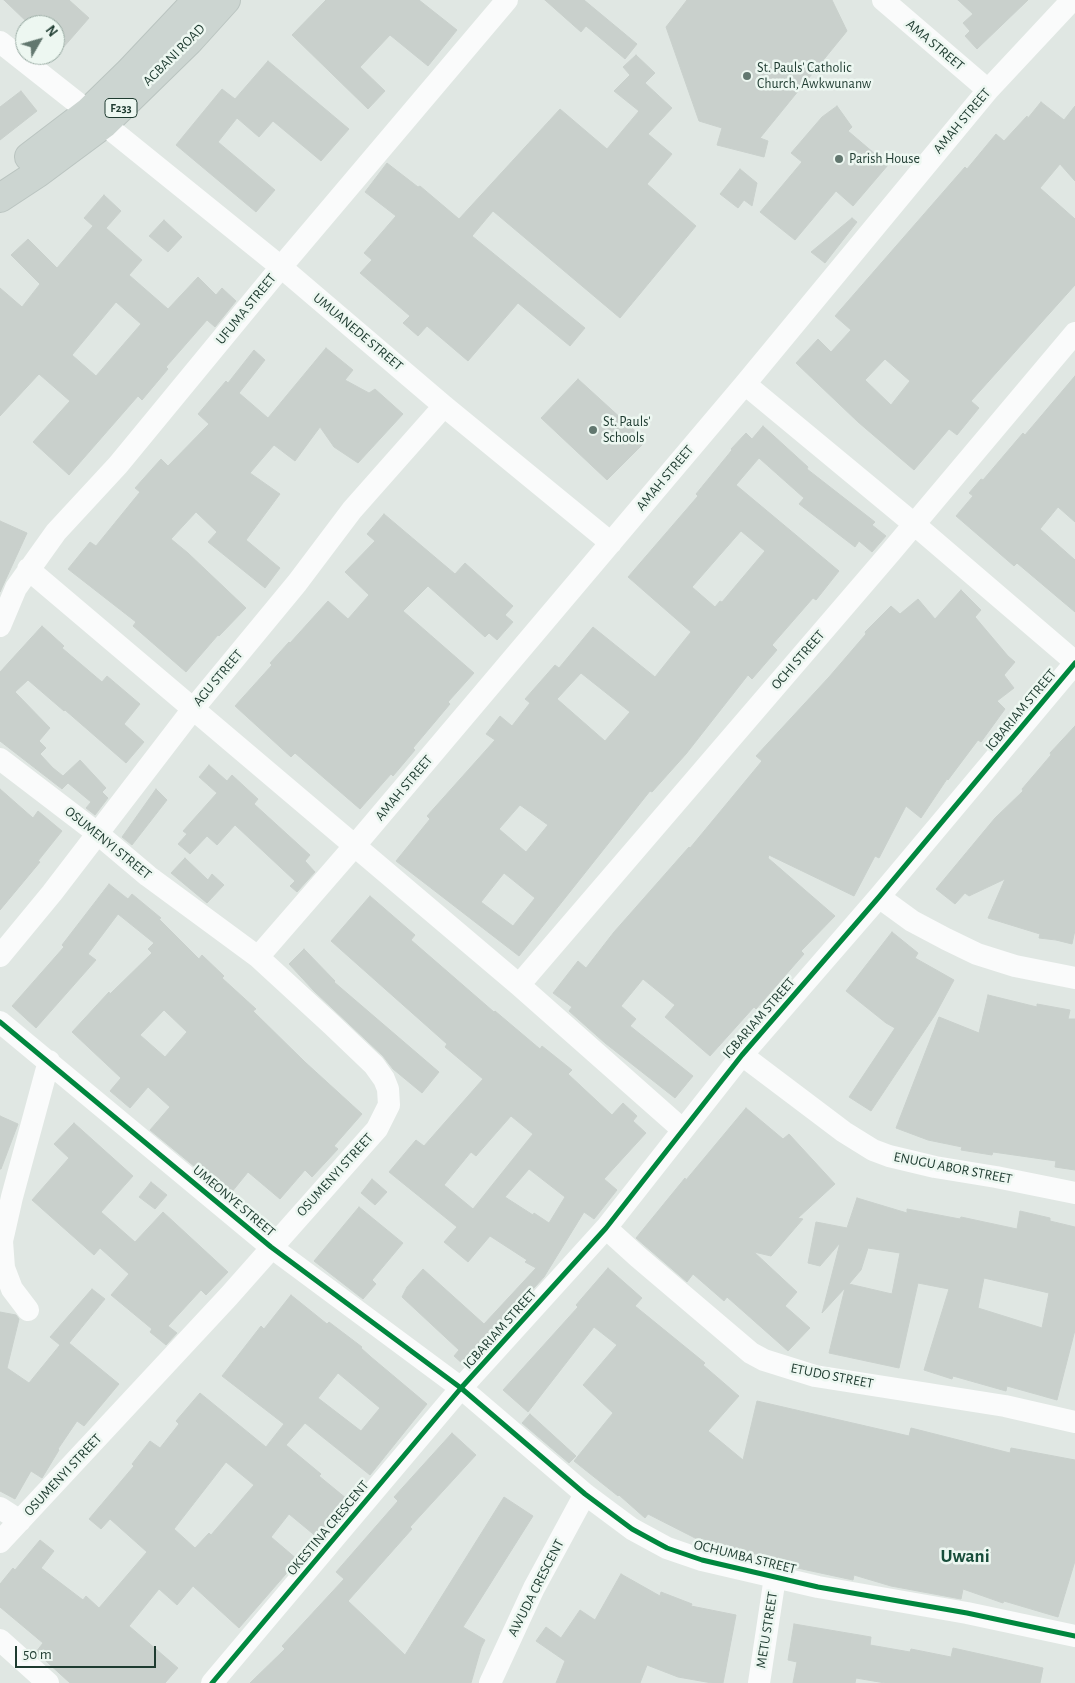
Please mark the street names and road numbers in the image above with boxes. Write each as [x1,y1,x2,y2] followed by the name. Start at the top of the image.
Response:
[902,16,968,74] street label: AMA STREET
[139,20,209,90] street label: AGBANI ROAD
[930,85,994,157] street label: AMAH STREET
[105,99,137,118] road number: F233
[212,270,280,348] street label: UFUMA STREET
[310,290,406,374] street label: UMUANEDE STREET
[633,442,697,514] street label: AMAH STREET
[768,627,828,693] street label: OCHI STREET
[189,646,247,710] street label: AGU STREET
[982,666,1060,754] street label: IGBARIAM STREET
[372,752,436,824] street label: AMAH STREET
[61,803,155,883] street label: OSUMENYI STREET
[719,974,799,1062] street label: IGBARIAM STREET
[293,1130,377,1220] street label: OSUMENYI STREET
[892,1148,1014,1188] street label: ENUGU ABOR STREET
[189,1162,279,1240] street label: UMEONYE STREET
[460,1286,540,1372] street label: IGBARIAM STREET
[789,1360,875,1392] street label: ETUDO STREET
[21,1430,105,1520] street label: OSUMENYI STREET
[283,1477,373,1579] street label: OKESTINA CRESCENT
[692,1536,798,1578] street label: OCHUMBA STREET
[504,1537,568,1639] street label: AWUDA CRESCENT
[753,1591,781,1669] street label: METU STREET

